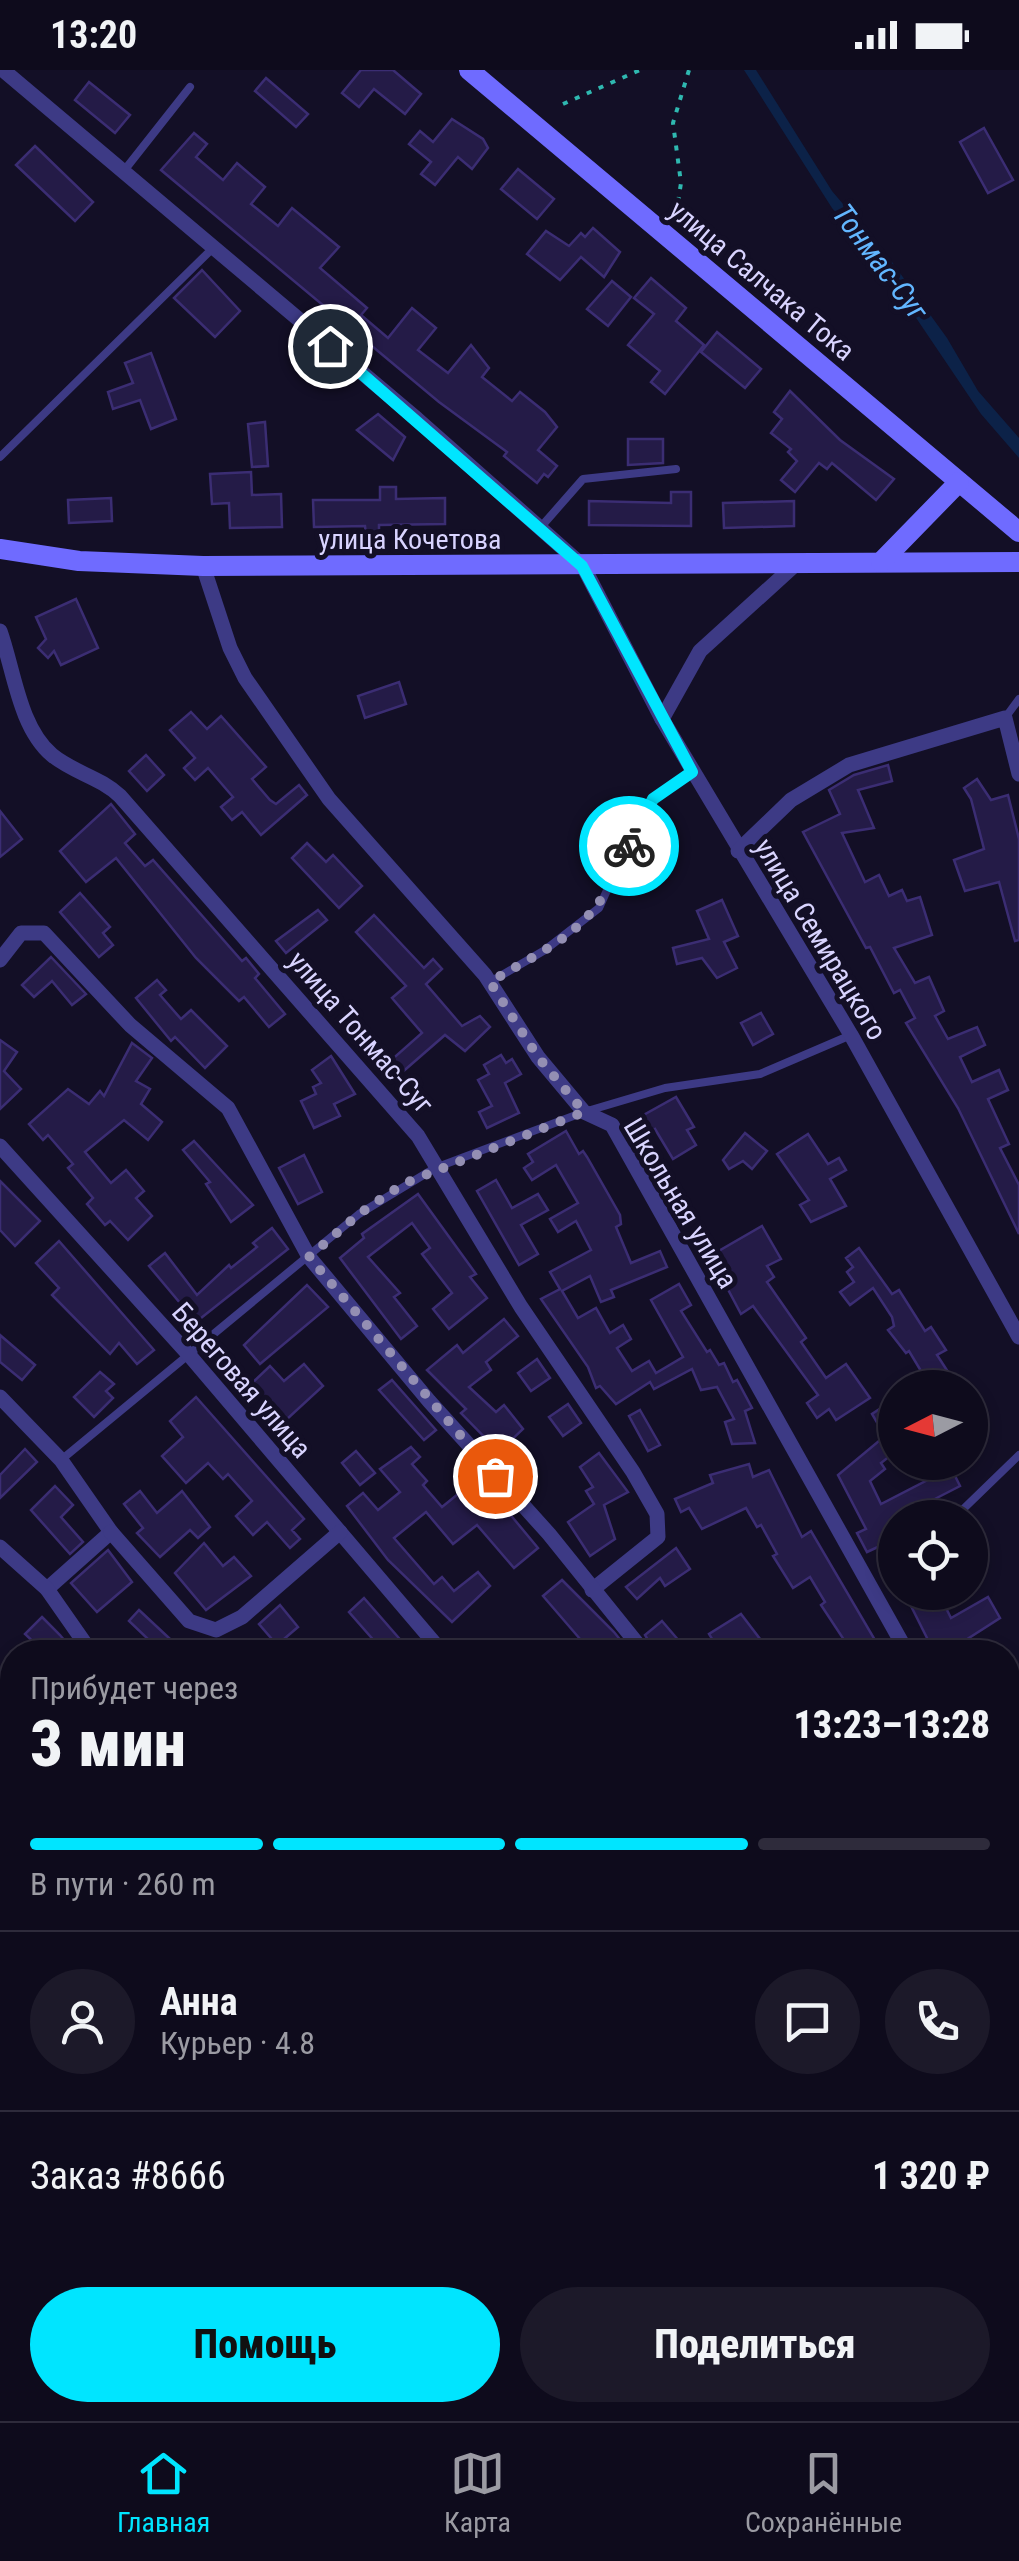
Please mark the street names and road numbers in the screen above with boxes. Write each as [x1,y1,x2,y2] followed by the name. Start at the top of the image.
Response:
[662,193,861,367] street label: улица Салчака Тока
[319,523,501,556] street label: улица Кочетова
[748,833,894,1046] street label: улица Семирацкого
[281,944,440,1120] street label: улица Тонмас-Суг
[617,1112,744,1294] street label: Школьная улица
[165,1296,318,1465] street label: Береговая улица

